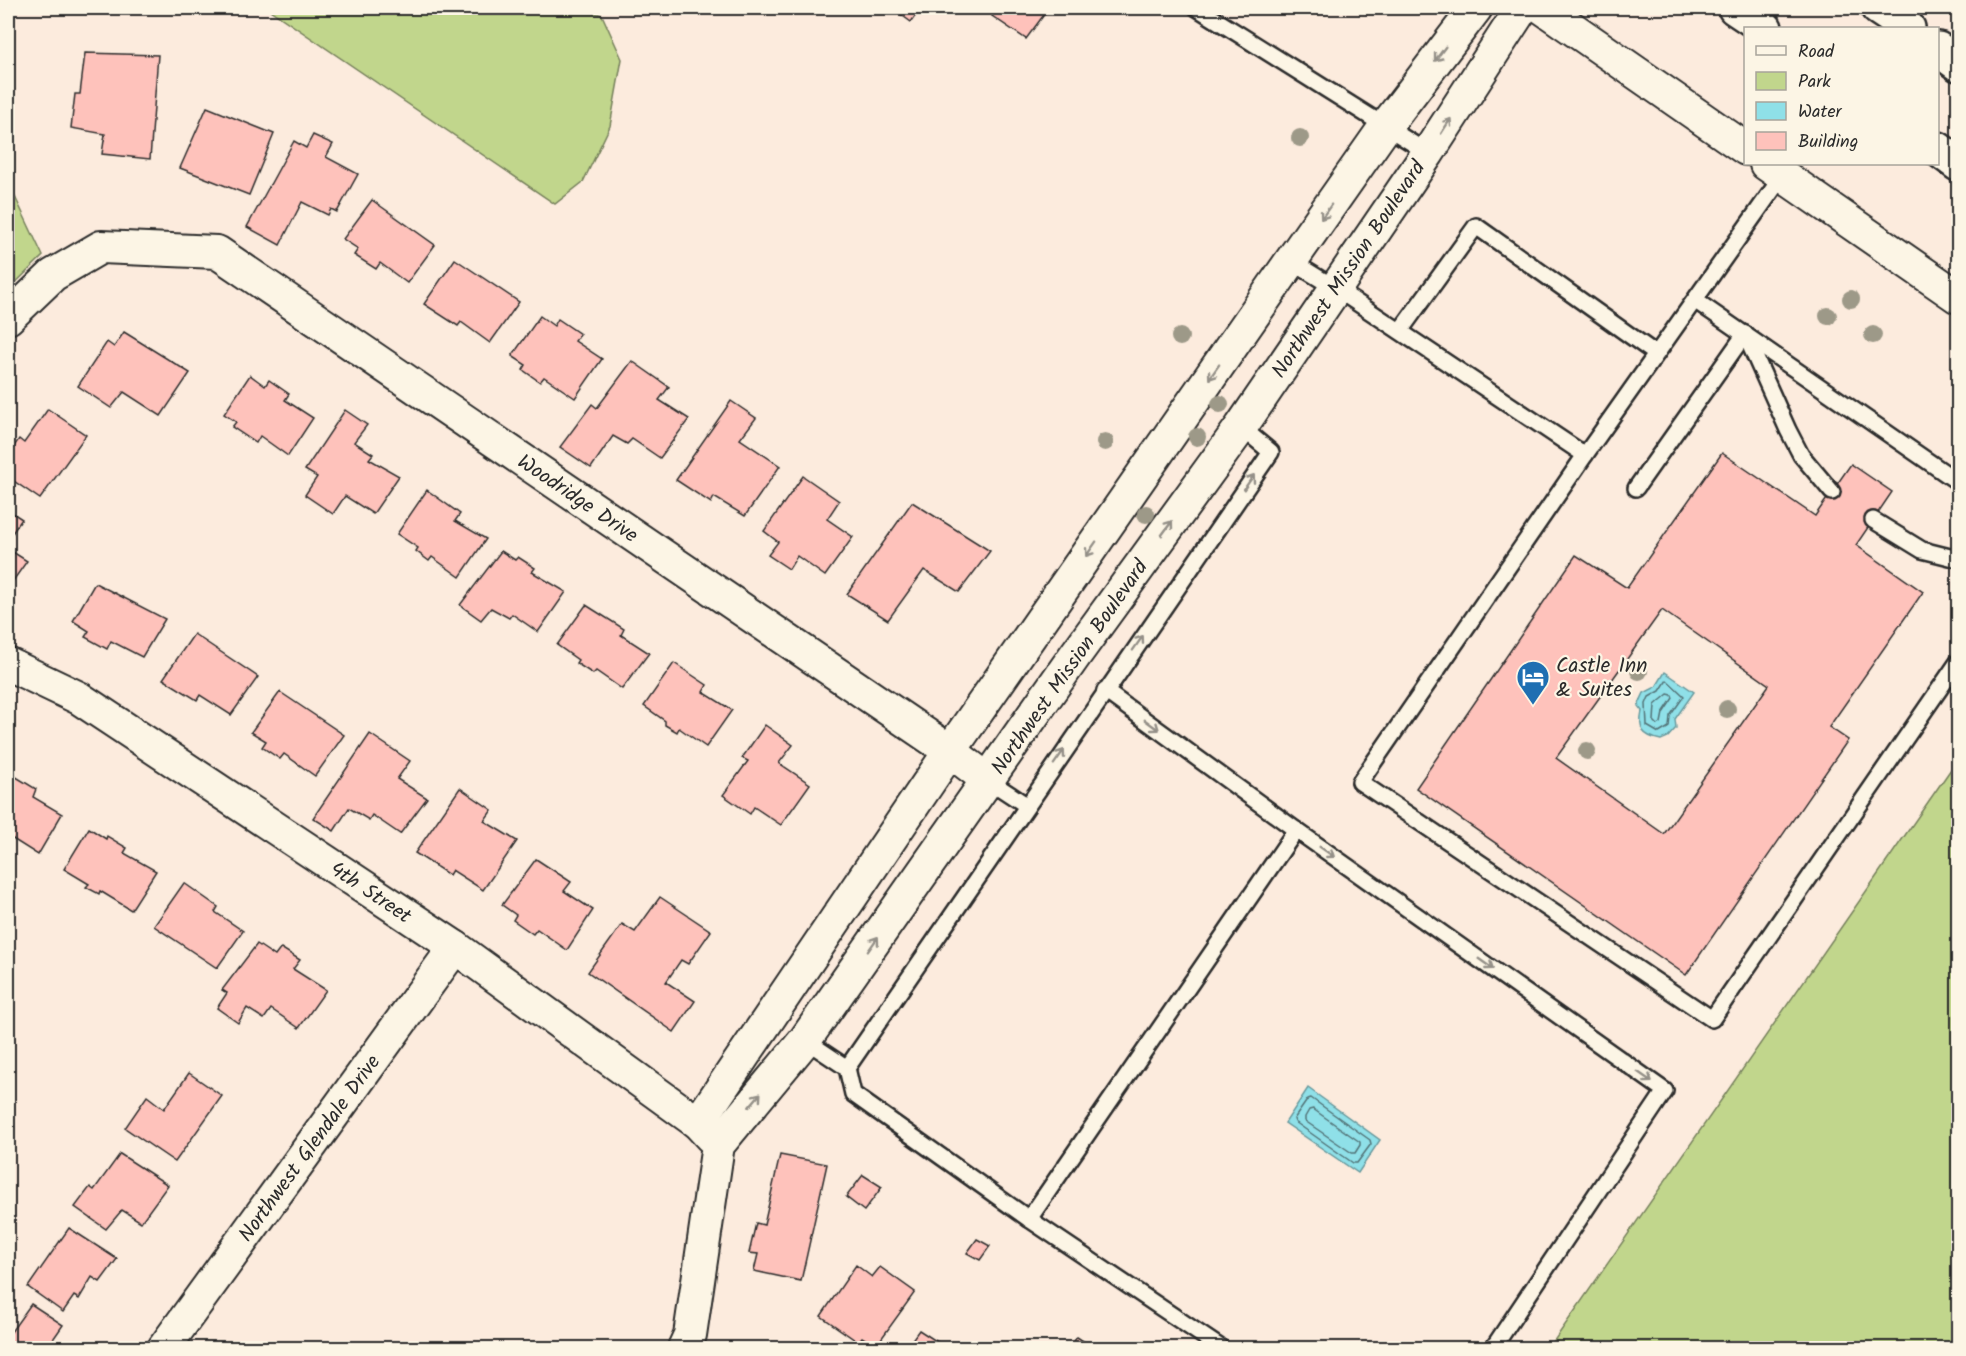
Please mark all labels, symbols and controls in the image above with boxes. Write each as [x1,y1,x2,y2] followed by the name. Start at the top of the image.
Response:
[1744,27,1939,165] legend
[1798,38,1835,67] text: Road
[1434,46,1447,62] one-way arrow
[1798,68,1831,97] text: Park
[1798,98,1843,127] text: Water
[1440,118,1452,135] one-way arrow
[1798,128,1858,157] text: Building
[1264,154,1435,385] street label: Northwest Mission Boulevard
[1320,203,1332,219] one-way arrow
[1208,363,1220,379] one-way arrow
[510,446,645,552] street label: Woodridge Drive
[1243,475,1255,491] one-way arrow
[1161,521,1173,537] one-way arrow
[1085,540,1097,557] one-way arrow
[983,553,1158,782] street label: Northwest Mission Boulevard
[1132,635,1144,651] one-way arrow
[1556,650,1647,707] place label: Castle Inn & Suites
[1515,659,1551,706] hotel icon: Castle Inn & Suites
[1143,719,1159,731] one-way arrow
[1053,749,1065,766] one-way arrow
[1318,846,1334,858] one-way arrow
[323,854,419,933] street label: 4th Street
[867,937,879,953] one-way arrow
[1478,958,1494,971] one-way arrow
[231,1048,390,1250] street label: Northwest Glendale Drive
[1637,1071,1653,1083] one-way arrow
[749,1092,762,1108] one-way arrow

